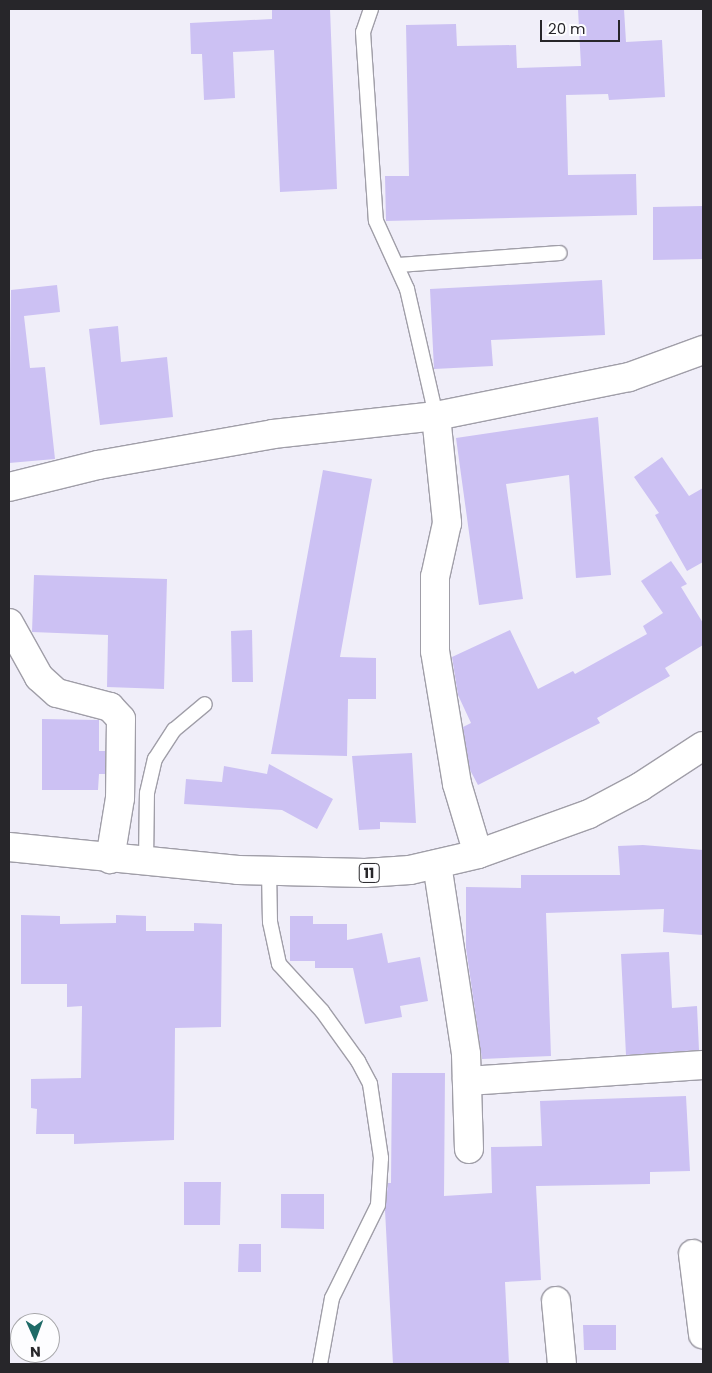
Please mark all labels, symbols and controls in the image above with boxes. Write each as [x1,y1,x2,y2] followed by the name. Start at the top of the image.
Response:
[542,10,622,42] scale bar
[548,18,586,39] text: 20 m
[358,861,380,884] road number: 11
[10,1313,60,1363] north arrow
[30,1342,41,1362] text: N

